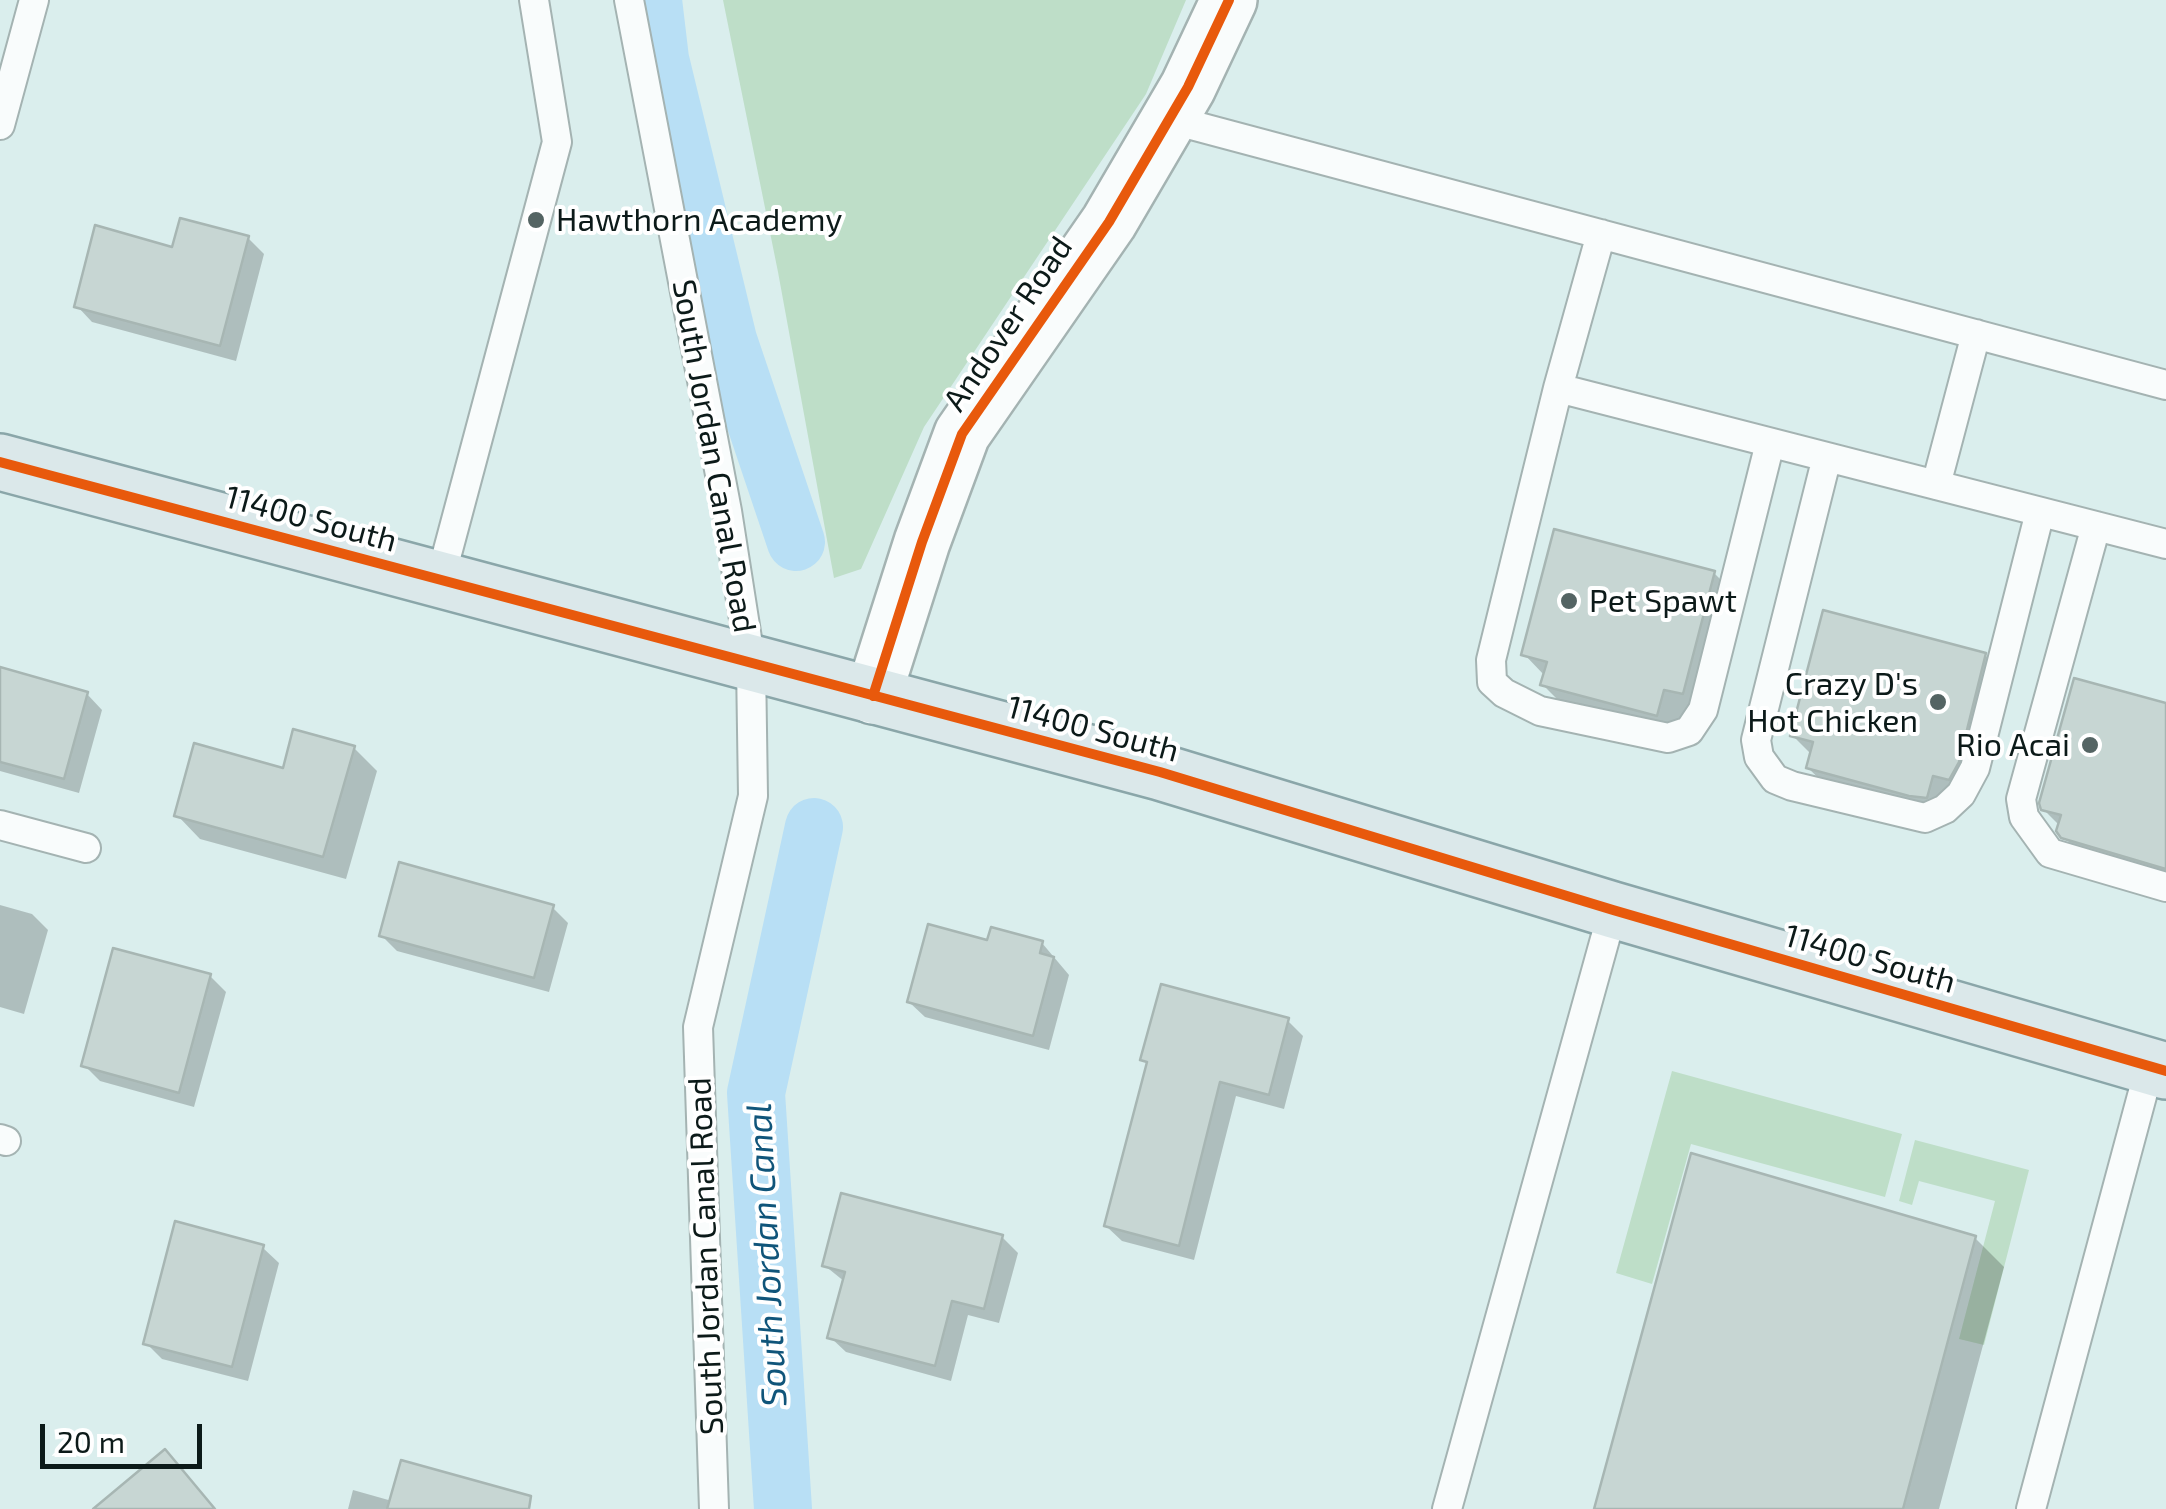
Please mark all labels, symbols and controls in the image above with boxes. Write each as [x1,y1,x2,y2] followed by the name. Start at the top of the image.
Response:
[556,201,842,239] place label: Hawthorn Academy
[525,209,547,231] marker: Hawthorn Academy
[935,229,1081,419] street label: Andover Road
[664,276,764,636] street label: South Jordan Canal Road
[221,478,401,560] street label: 11400 South
[1589,582,1737,620] place label: Pet Spawt
[1558,590,1580,612] marker: Pet Spawt
[1747,665,1918,740] place label: Crazy D's Hot Chicken
[1003,688,1183,770] street label: 11400 South
[1927,691,1949,713] marker: Crazy D's Hot Chicken
[1956,726,2070,764] place label: Rio Acai
[2079,734,2101,756] marker: Rio Acai
[1780,916,1960,1002] street label: 11400 South
[681,1077,731,1435] street label: South Jordan Canal Road
[738,1102,796,1408] water label: South Jordan Canal
[45,1404,208,1466] scale bar
[57,1423,125,1459] text: 20 m

